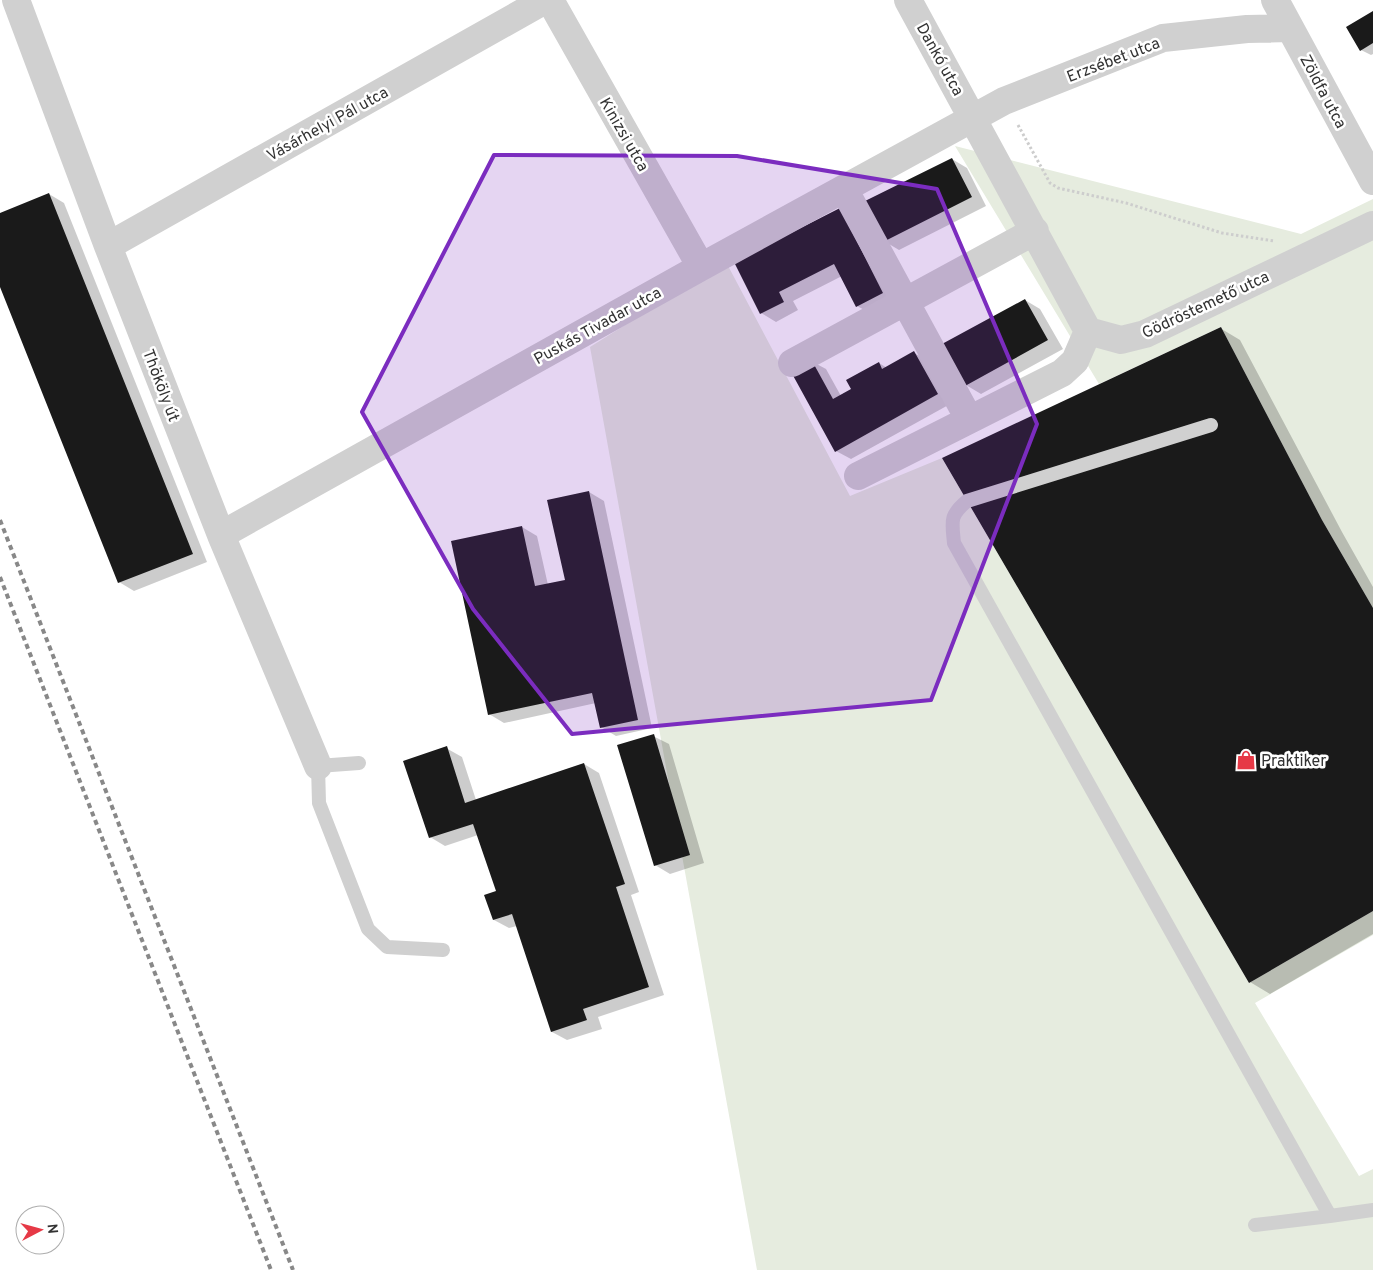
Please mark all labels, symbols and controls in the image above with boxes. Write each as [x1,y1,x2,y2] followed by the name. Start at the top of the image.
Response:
[911,20,967,100] street label: Dankó utca
[1064,34,1163,88] street label: Erzsébet utca
[1294,52,1350,132] street label: Zöldfa utca
[264,83,392,166] street label: Vásárhelyi Pál utca
[594,94,652,176] street label: Kinizsi utca
[1139,268,1273,344] street label: Gödröstemető utca
[531,283,665,370] street label: Puskás Tivadar utca
[137,347,183,425] street label: Thököly út
[1235,749,1257,771] shop icon: Praktiker
[1261,752,1327,772] place label: Praktiker
[15,1205,65,1255] north arrow
[42,1223,60,1235] text: N

